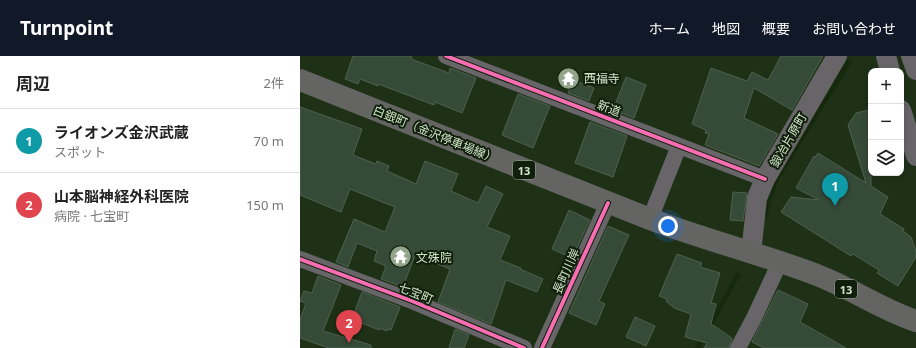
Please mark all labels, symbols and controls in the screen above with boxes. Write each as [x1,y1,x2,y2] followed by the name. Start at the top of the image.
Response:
[20,15,113,41] text: Turnpoint
[648,19,690,38] text: ホーム
[712,19,740,38] text: 地図
[762,19,790,38] text: 概要
[812,19,896,38] text: お問い合わせ
[556,65,582,91] temple icon: 西福寺
[868,68,904,176] map controls
[868,68,904,104] button: +
[584,70,620,87] place label: 西福寺
[16,72,50,95] text: 周辺
[264,74,284,92] text: 2件
[595,96,623,120] street label: 新道
[371,101,499,167] street label: 白銀町（金沢停車場線）
[868,104,904,140] button: −
[766,110,810,170] street label: 鍛冶片原町
[54,122,189,142] text: ライオンズ金沢武蔵
[25,132,33,150] text: 1
[254,132,284,150] text: 70 m
[868,140,904,176] button: layers
[54,143,106,161] text: スポット
[513,161,535,179] road number: 13
[822,173,848,206] pin: 1
[54,186,189,206] text: 山本脳神経外科医院
[25,196,33,214] text: 2
[246,196,284,214] text: 150 m
[54,207,129,225] text: 病院 · 七宝町
[658,216,678,236] your location
[388,244,414,270] temple icon: 文殊院
[548,246,584,296] street label: 長町川岸
[416,249,452,266] place label: 文殊院
[396,278,436,308] street label: 七宝町
[835,280,857,298] road number: 13
[336,310,362,343] pin: 2

